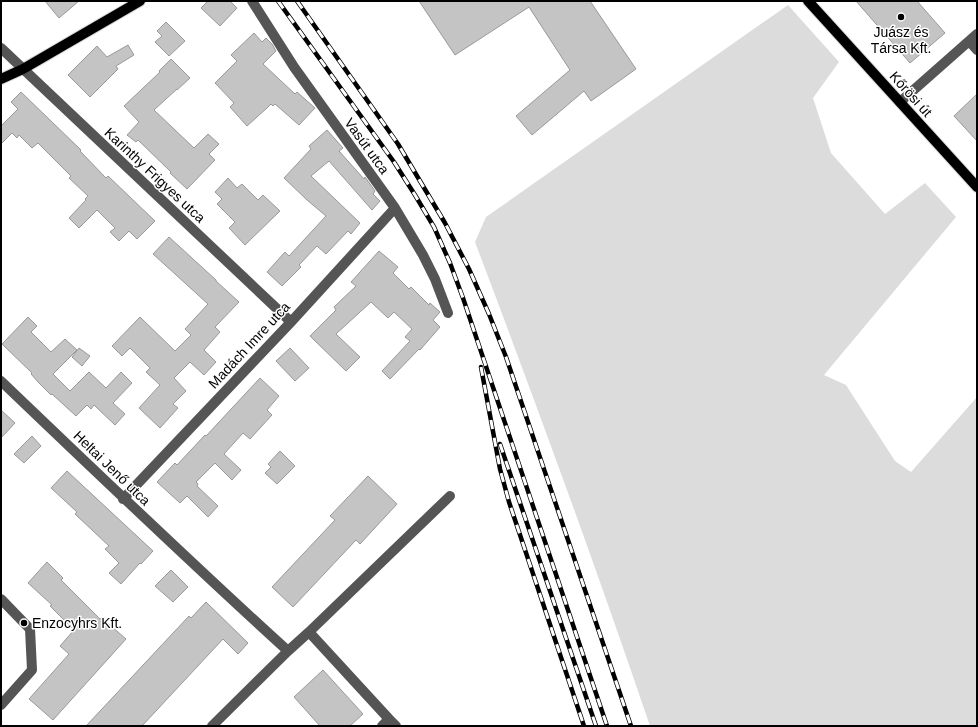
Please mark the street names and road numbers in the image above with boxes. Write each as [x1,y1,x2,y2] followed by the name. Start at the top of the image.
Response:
[887,68,936,120] street label: Kőrösi út
[341,115,393,177] street label: Vasút utca
[101,124,209,226] street label: Karinthy Frigyes utca
[205,298,293,391] street label: Madách Imre utca
[70,427,154,509] street label: Heltai Jenő utca

